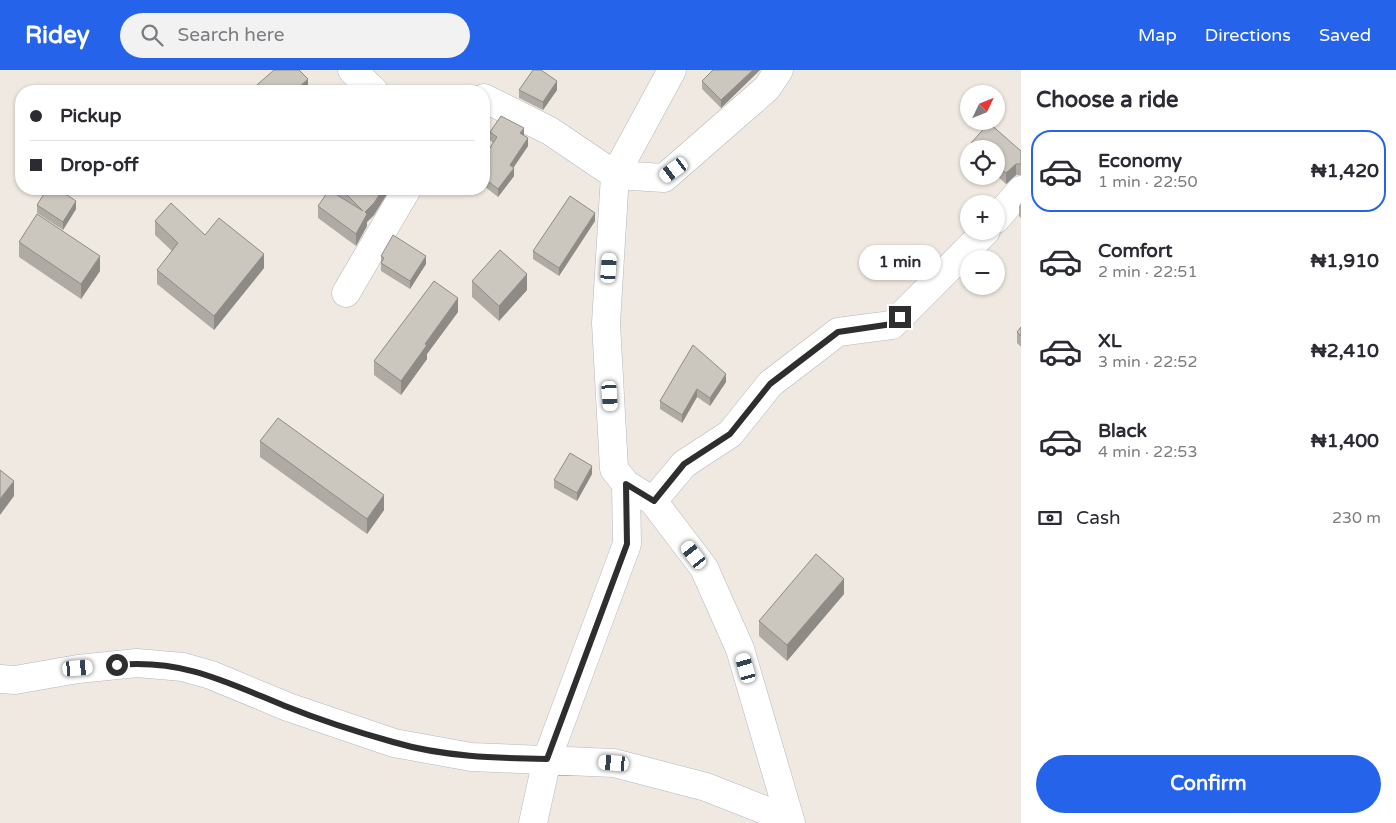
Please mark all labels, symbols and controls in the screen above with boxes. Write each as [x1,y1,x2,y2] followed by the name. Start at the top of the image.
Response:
[120,13,470,58] search box
[25,21,90,50] text: Ridey
[138,21,166,49] icon: search
[178,24,284,46] text: Search here
[1138,24,1177,46] text: Map
[1205,24,1291,46] text: Directions
[1319,24,1371,46] text: Saved
[960,85,1005,130] north arrow
[960,85,1005,295] map controls
[1036,87,1179,113] text: Choose a ride
[60,105,121,127] text: Pickup
[960,140,1005,185] button: locate
[1038,149,1083,194] icon: car
[1098,150,1182,172] text: Economy
[60,154,139,176] text: Drop-off
[657,155,690,185] car
[1311,160,1379,182] text: ₦1,420
[1098,172,1197,192] text: 1 min · 22:50
[960,195,1005,240] button: +
[1038,239,1083,284] icon: car
[1098,240,1172,262] text: Comfort
[859,244,941,280] callout: 1 min
[960,250,1005,295] button: −
[1310,250,1379,272] text: ₦1,910
[879,252,921,272] text: 1 min
[600,253,617,283] car
[1098,262,1197,282] text: 2 min · 22:51
[889,306,911,328] route end
[1038,329,1083,374] icon: car
[1098,330,1122,352] text: XL
[1311,340,1379,362] text: ₦2,410
[1098,352,1197,372] text: 3 min · 22:52
[601,381,618,411] car
[1038,419,1083,464] icon: car
[1098,420,1147,442] text: Black
[1311,430,1379,452] text: ₦1,400
[1098,442,1197,462] text: 4 min · 22:53
[1036,504,1064,532] icon: cash
[1076,507,1121,529] text: Cash
[1332,508,1381,528] text: 230 m
[678,539,709,571] car
[734,652,757,684] car
[106,654,128,676] route start
[62,659,93,677] car
[598,754,629,772] car
[1036,755,1381,813] button: Confirm

